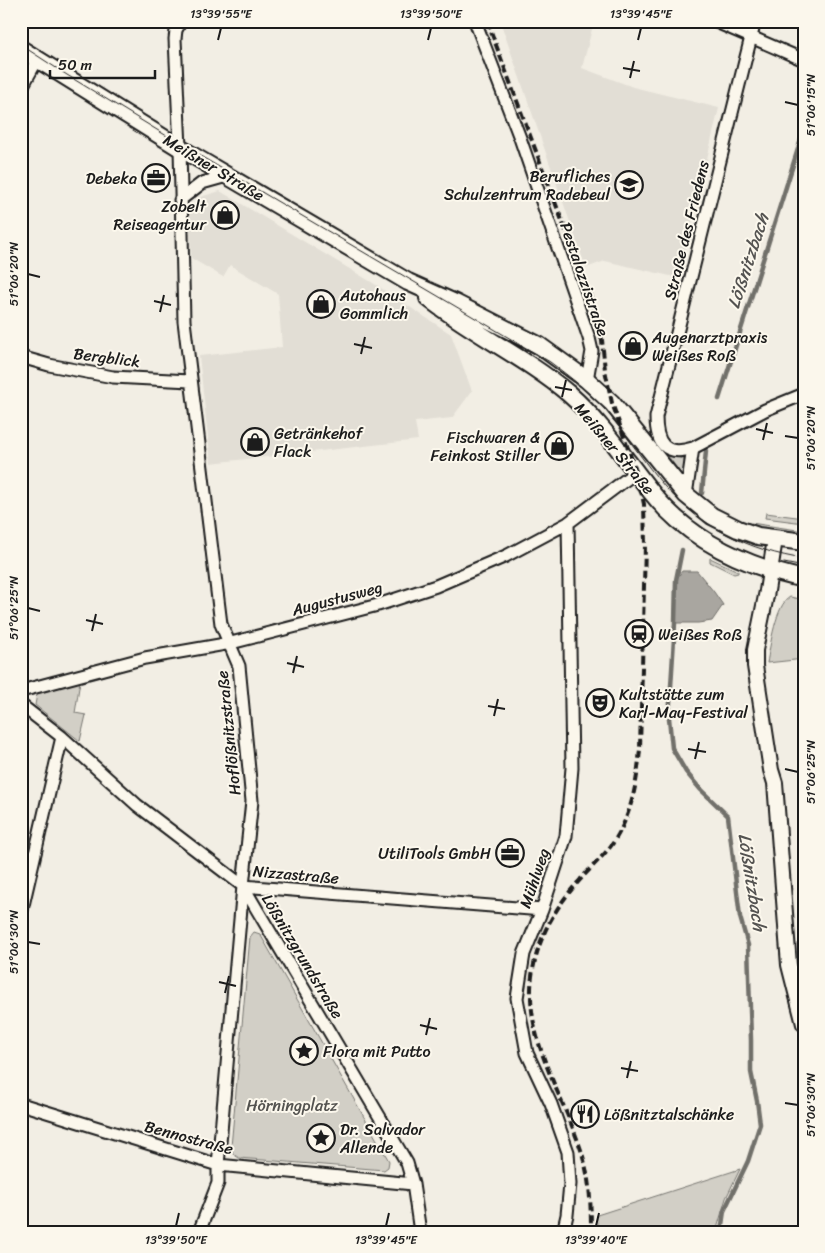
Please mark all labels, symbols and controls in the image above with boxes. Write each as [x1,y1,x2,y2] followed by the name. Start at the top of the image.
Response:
[190,3,253,25] text: 13°39'55"E
[400,3,463,25] text: 13°39'50"E
[610,3,673,25] text: 13°39'45"E
[50,48,155,80] scale bar
[58,52,93,78] text: 50 m
[800,73,822,136] text: 51°06'15"N
[157,126,270,209] street label: Meißner Straße
[655,157,718,303] street label: Straße des Friedens
[444,162,610,209] place label: Berufliches Schulzentrum Radebeul
[141,163,171,193] office icon: Debeka
[86,164,137,193] place label: Debeka
[614,170,644,200] school or university icon: Berufliches Schulzentrum Radebeul
[113,192,207,239] place label: Zobelt Reiseagentur
[210,200,240,230] shop icon: Zobelt Reiseagentur
[718,208,779,313] water label: Lößnitzbach
[551,218,618,341] street label: Pestalozzistraße
[3,241,25,306] text: 51°06'20"N
[339,281,408,328] place label: Autohaus Gommlich
[306,289,336,319] shop icon: Autohaus Gommlich
[651,323,768,370] place label: Augenarztpraxis Weißes Roß
[618,331,648,361] shop icon: Augenarztpraxis Weißes Roß
[72,339,142,376] street label: Bergblick
[567,395,662,501] street label: Meißner Straße
[800,405,822,470] text: 51°06'20"N
[274,419,364,466] place label: Getränkehof Flack
[431,423,541,470] place label: Fischwaren & Feinkost Stiller
[240,427,270,457] shop icon: Getränkehof Flack
[544,431,574,461] shop icon: Fischwaren & Feinkost Stiller
[288,572,386,625] street label: Augustusweg
[3,575,25,640] text: 51°06'25"N
[624,619,654,649] station icon: Weißes Roß
[658,620,742,649] place label: Weißes Roß
[208,669,249,797] street label: Hoflößnitzstraße
[619,680,748,727] place label: Kultstätte zum Karl-May-Festival
[585,688,615,718] theatre icon: Kultstätte zum Karl-May-Festival
[800,739,822,804] text: 51°06'25"N
[729,831,776,935] water label: Lößnitzbach
[495,838,525,868] office icon: UtiliTools GmbH
[378,839,491,868] place label: UtiliTools GmbH
[511,844,558,912] street label: Mühlweg
[252,856,340,893] street label: Nizzastraße
[254,888,352,1025] street label: Lößnitzgrundstraße
[3,909,25,974] text: 51°06'30"N
[289,1036,319,1066] place icon: Flora mit Putto
[323,1037,431,1066] place label: Flora mit Putto
[800,1072,822,1137] text: 51°06'30"N
[246,1091,338,1120] park label: Hörningplatz
[570,1099,600,1129] restaurant icon: Lößnitztalschänke
[604,1100,734,1129] place label: Lößnitztalschänke
[141,1112,237,1163] street label: Bennostraße
[339,1115,426,1162] place label: Dr. Salvador Allende
[306,1123,336,1153] place icon: Dr. Salvador Allende
[145,1229,208,1251] text: 13°39'50"E
[355,1229,418,1251] text: 13°39'45"E
[565,1229,628,1251] text: 13°39'40"E

